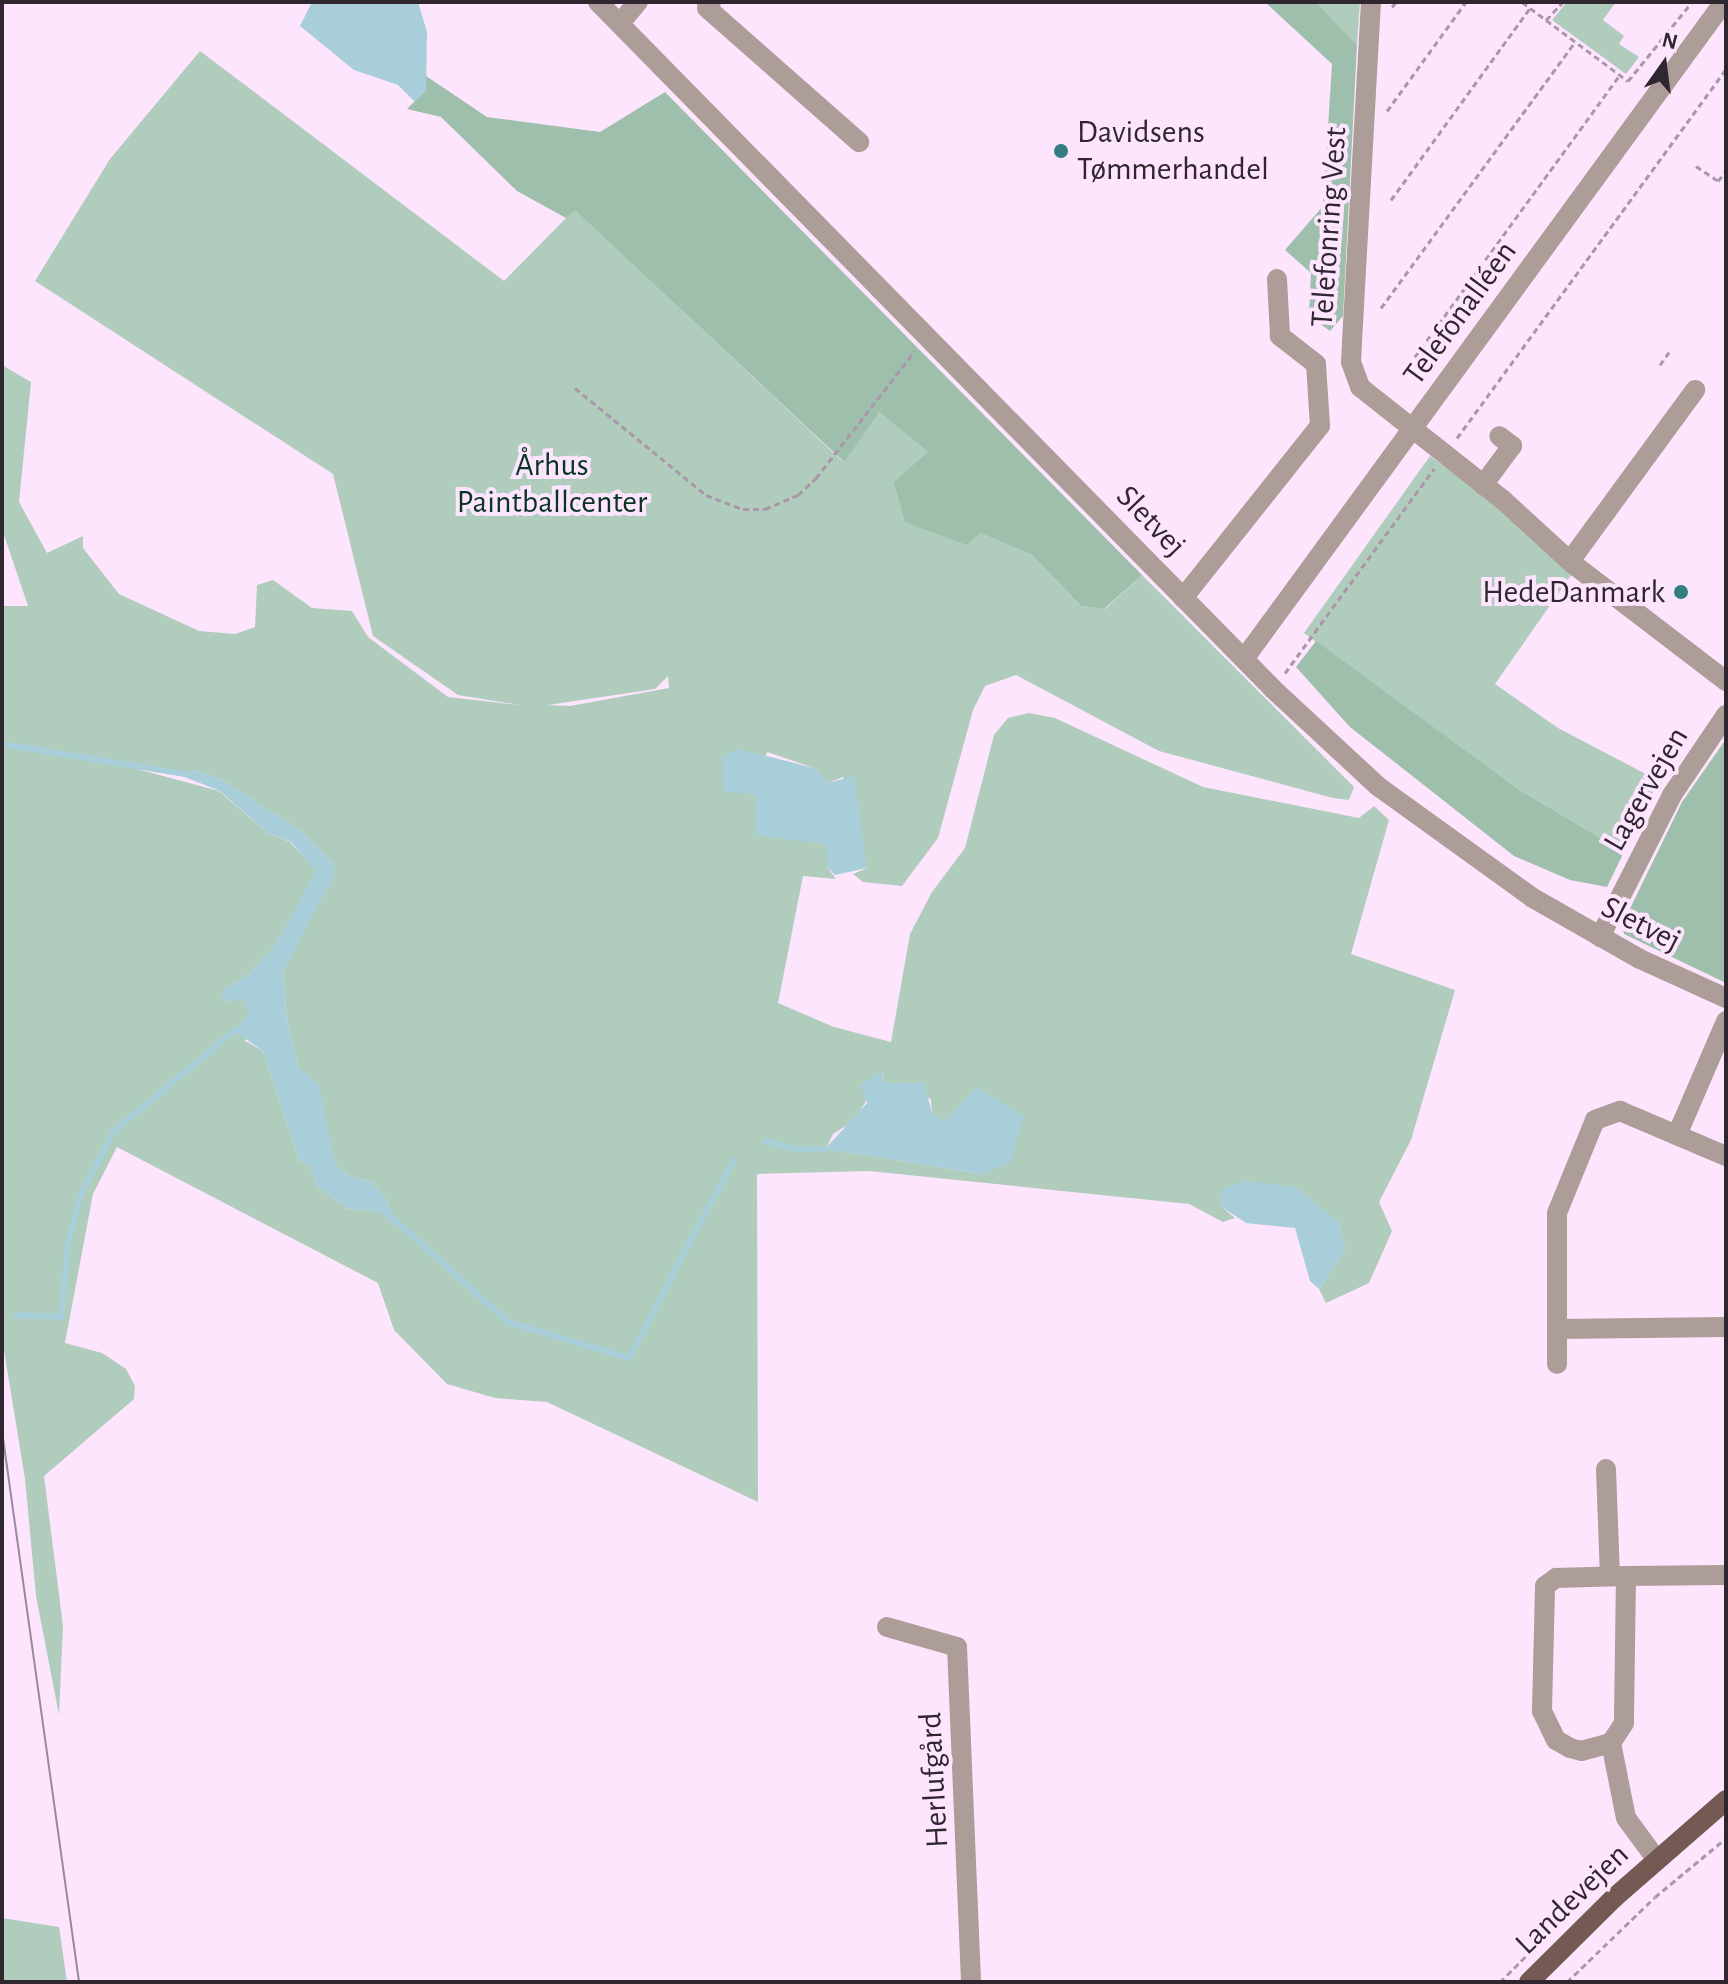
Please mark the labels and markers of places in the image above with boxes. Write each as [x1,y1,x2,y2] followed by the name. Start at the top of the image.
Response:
[1077,114,1269,189] place label: Davidsens Tømmerhandel
[1052,142,1070,160] marker: Davidsens Tømmerhandel
[1482,573,1665,611] place label: HedeDanmark
[1672,583,1690,601] marker: HedeDanmark

